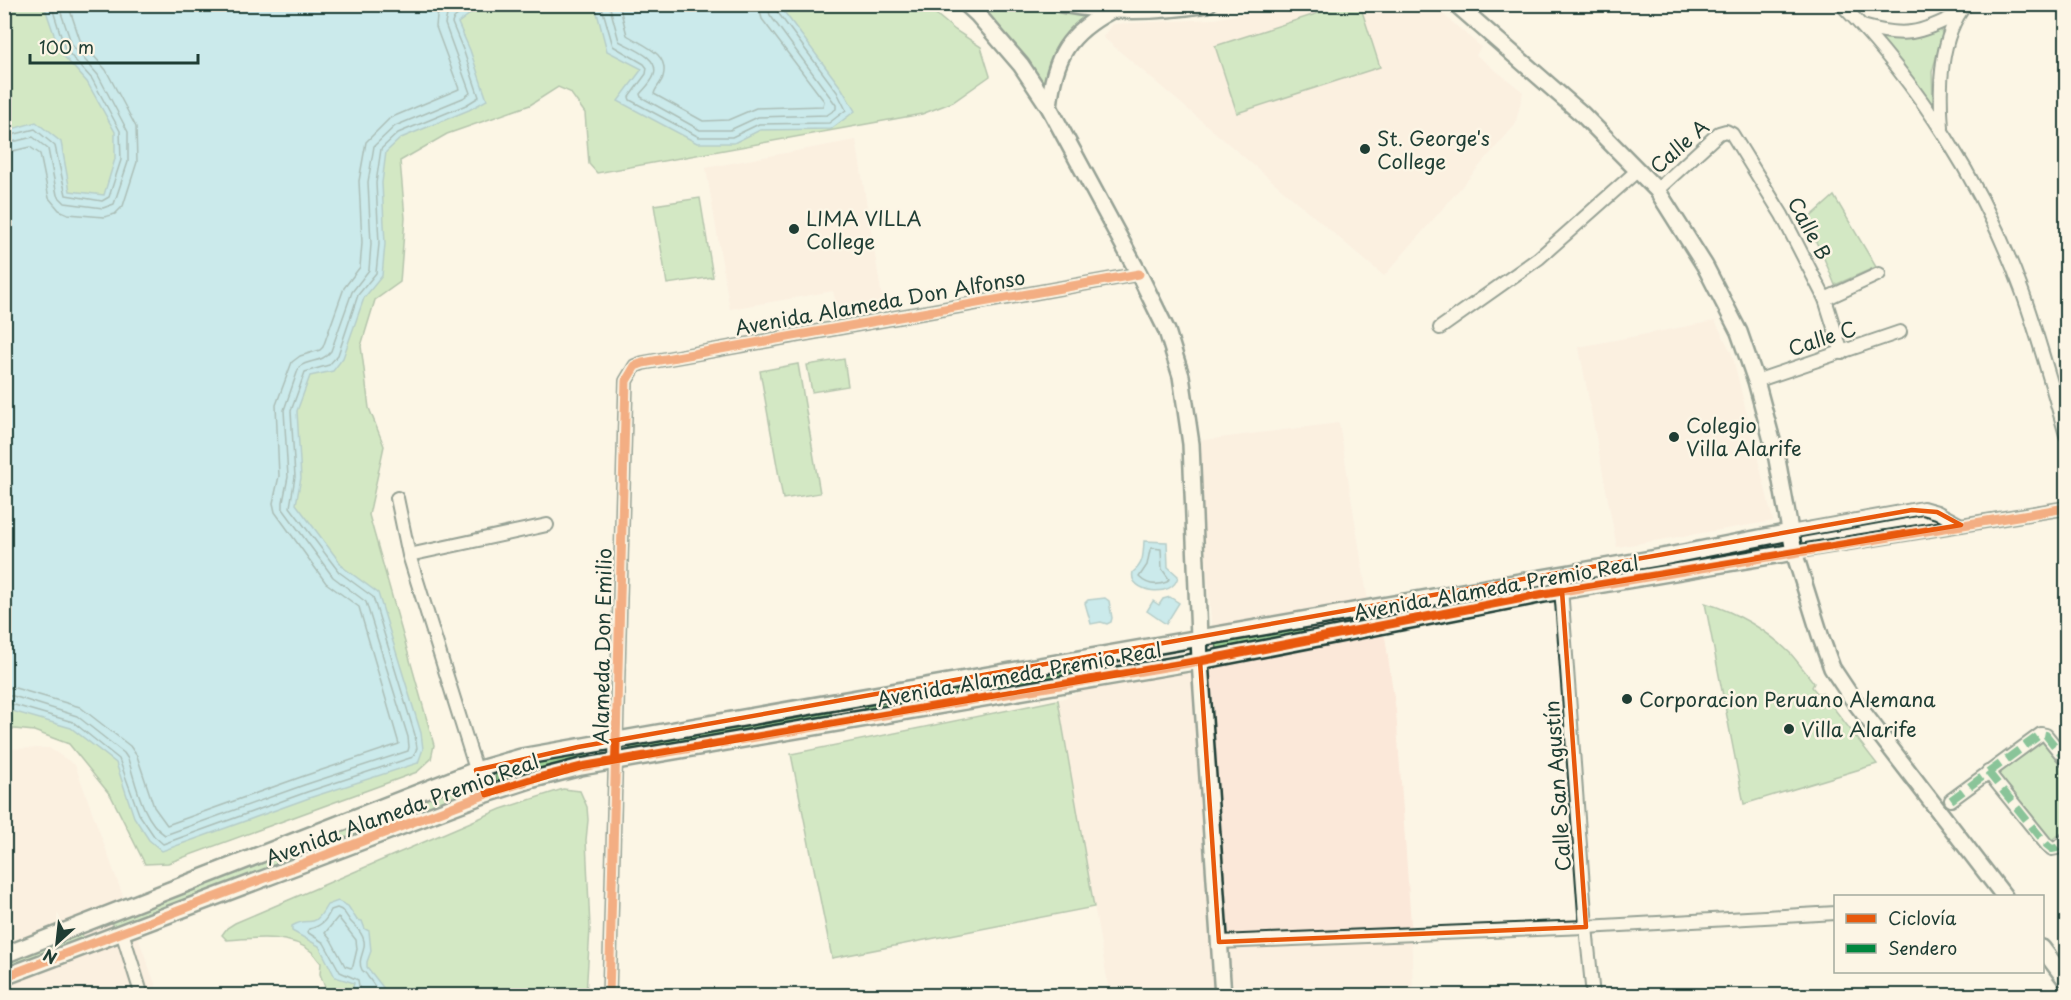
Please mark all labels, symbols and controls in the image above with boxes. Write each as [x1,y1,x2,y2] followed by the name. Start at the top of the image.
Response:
[30,27,198,65] scale bar
[39,33,94,60] text: 100 m
[1643,112,1715,180] street label: Calle A
[1377,123,1490,176] place label: St. George's College
[1358,142,1372,156] marker: St. George's College
[1781,191,1839,265] street label: Calle B
[806,203,922,256] place label: LIMA VILLA College
[787,222,801,236] marker: LIMA VILLA College
[733,262,1027,342] street label: Avenida Alameda Don Alfonso
[1784,313,1860,363] street label: Calle C
[1686,410,1802,463] place label: Colegio Villa Alarife
[1667,430,1681,444] marker: Colegio Villa Alarife
[1351,547,1641,627] street label: Avenida Alameda Premio Real
[585,548,619,744] street label: Alameda Don Emilio
[874,634,1164,714] street label: Avenida Alameda Premio Real
[1639,684,1936,714] place label: Corporacion Peruano Alemana
[1620,692,1634,706] marker: Corporacion Peruano Alemana
[1536,700,1578,872] street label: Calle San Agustín
[1801,714,1917,744] place label: Villa Alarife
[1782,722,1796,736] marker: Villa Alarife
[261,746,543,872] street label: Avenida Alameda Premio Real
[1834,895,2044,973] legend
[1888,904,1957,931] text: Ciclovía
[27,913,87,973] north arrow
[1888,934,1957,961] text: Sendero
[39,944,61,971] text: N

